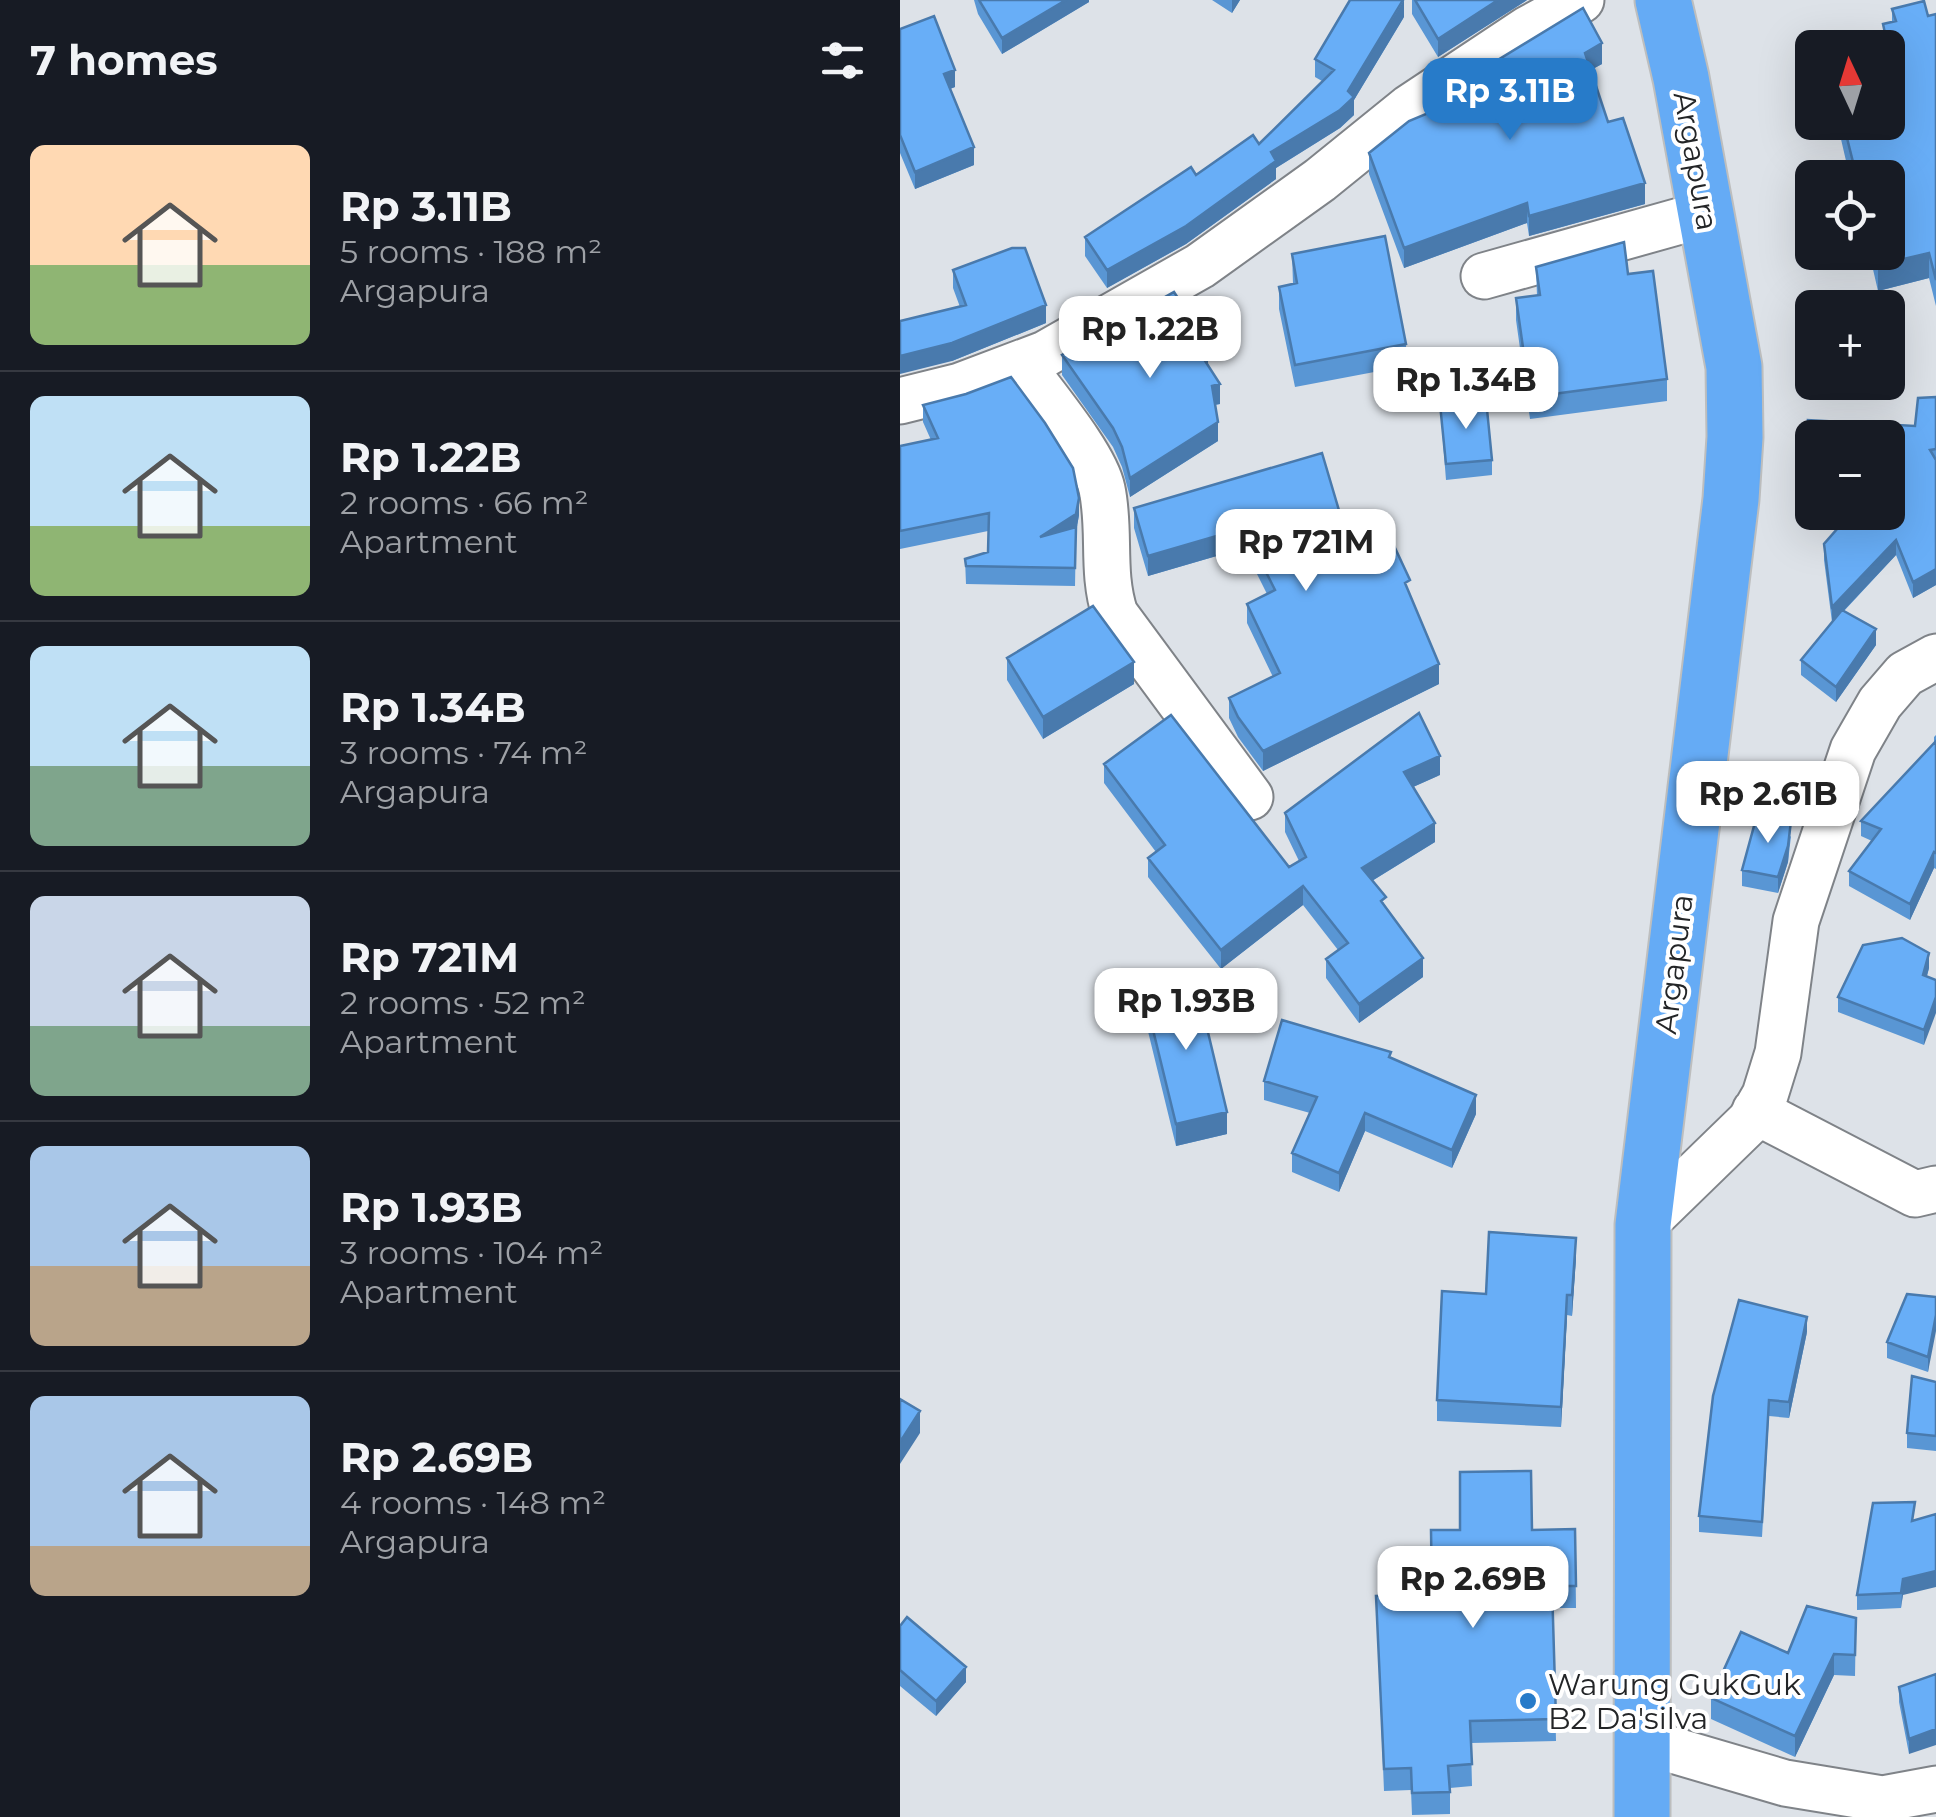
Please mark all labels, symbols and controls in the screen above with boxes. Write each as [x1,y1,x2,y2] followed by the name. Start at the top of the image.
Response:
[1795,30,1905,140] north arrow
[1795,30,1905,530] map controls
[815,33,870,88] icon: filters
[30,34,218,86] text: 7 homes
[1407,58,1613,143] pin: Rp 3.11B
[1444,71,1576,110] text: Rp 3.11B
[1666,89,1726,233] street label: Argapura
[1795,160,1905,270] button: locate
[340,180,512,232] text: Rp 3.11B
[110,185,230,305] icon: home
[340,232,602,271] text: 5 rooms · 188 m²
[340,271,490,310] text: Argapura
[1795,290,1905,400] button: +
[1047,296,1253,381] pin: Rp 1.22B
[1081,309,1219,348] text: Rp 1.22B
[1363,347,1569,432] pin: Rp 1.34B
[1395,360,1537,399] text: Rp 1.34B
[1795,420,1905,530] button: −
[340,431,521,483] text: Rp 1.22B
[110,436,230,556] icon: home
[340,483,589,522] text: 2 rooms · 66 m²
[1214,509,1398,594] pin: Rp 721M
[340,522,518,561] text: Apartment
[1238,522,1374,561] text: Rp 721M
[340,681,526,733] text: Rp 1.34B
[110,686,230,806] icon: home
[340,733,587,772] text: 3 rooms · 74 m²
[1665,761,1871,846] pin: Rp 2.61B
[340,772,490,811] text: Argapura
[1698,774,1838,813] text: Rp 2.61B
[1647,892,1701,1036] street label: Argapura
[340,931,519,983] text: Rp 721M
[110,936,230,1056] icon: home
[1083,968,1289,1053] pin: Rp 1.93B
[1116,981,1256,1020] text: Rp 1.93B
[340,983,586,1022] text: 2 rooms · 52 m²
[340,1022,518,1061] text: Apartment
[340,1181,523,1233] text: Rp 1.93B
[110,1186,230,1306] icon: home
[340,1233,603,1272] text: 3 rooms · 104 m²
[340,1272,518,1311] text: Apartment
[340,1431,533,1483] text: Rp 2.69B
[110,1436,230,1556] icon: home
[340,1483,606,1522] text: 4 rooms · 148 m²
[340,1522,490,1561] text: Argapura
[1370,1546,1576,1631] pin: Rp 2.69B
[1399,1559,1547,1598] text: Rp 2.69B
[1548,1666,1801,1737] place label: Warung GukGuk B2 Da'silva
[1517,1690,1539,1712] marker: Warung GukGuk B2 Da'silva

